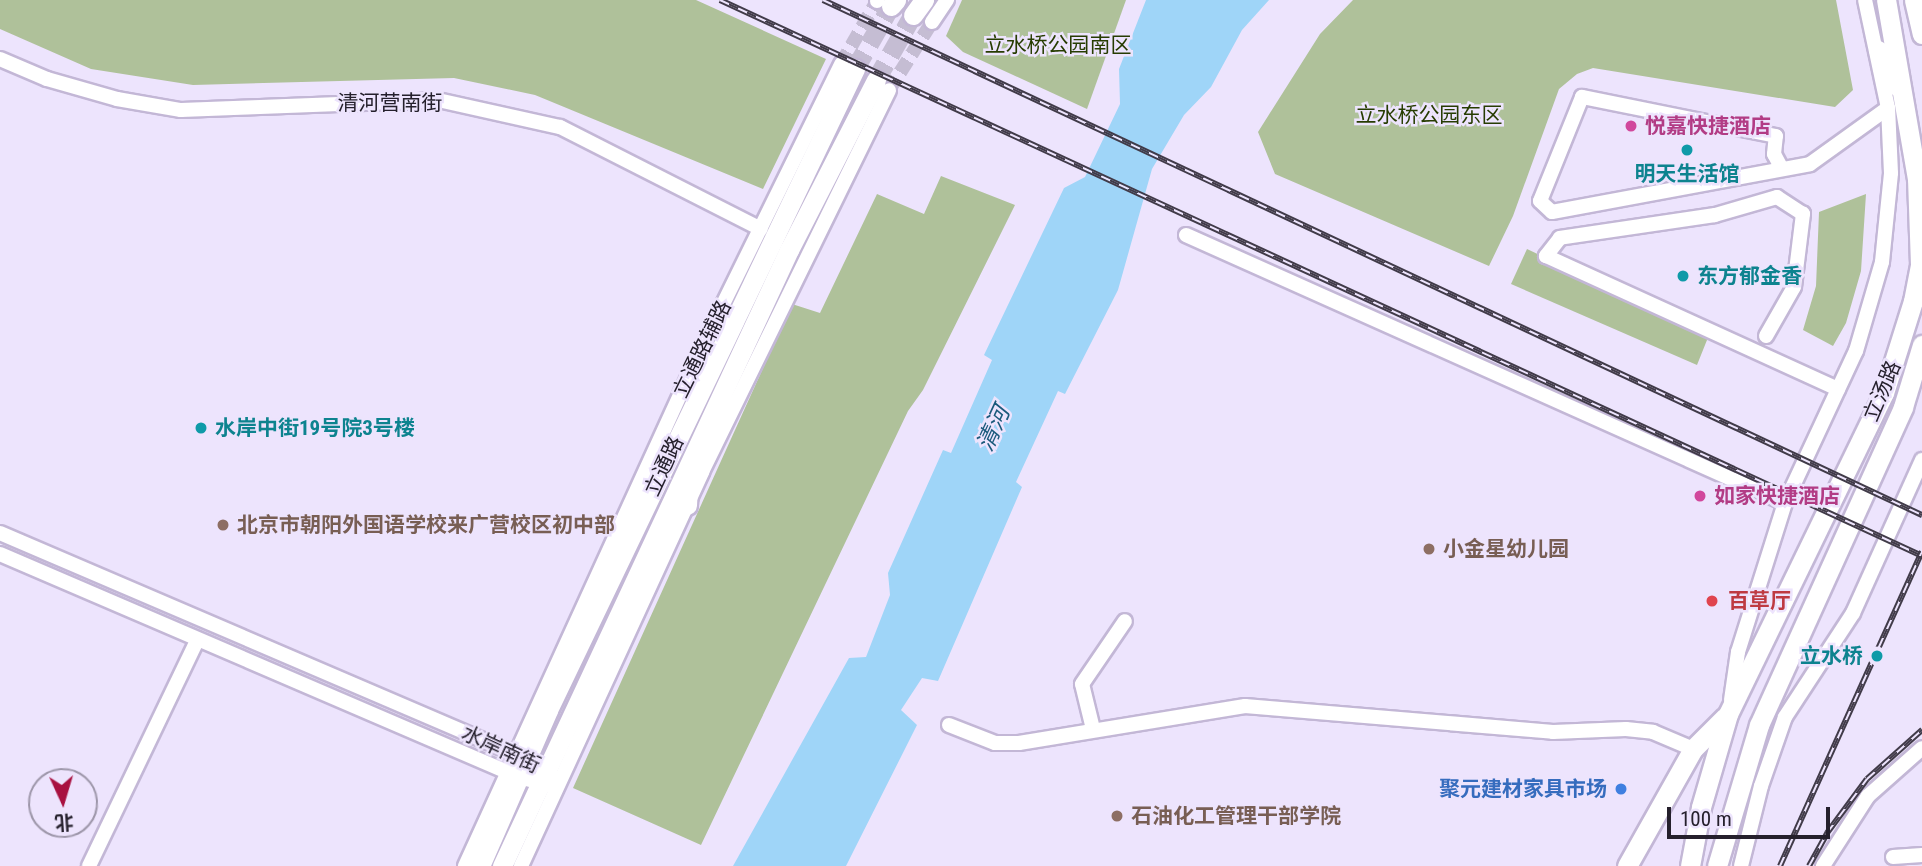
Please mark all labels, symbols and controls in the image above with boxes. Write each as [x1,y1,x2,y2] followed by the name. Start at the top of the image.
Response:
[985,32,1131,58] park label: 立水桥公园南区
[338,90,442,116] street label: 清河营南街
[1356,102,1502,128] park label: 立水桥公园东区
[1645,113,1771,139] place label: 悦嘉快捷酒店
[1623,118,1639,134] marker: 悦嘉快捷酒店
[1679,142,1695,158] marker: 明天生活馆
[1635,161,1739,187] place label: 明天生活馆
[1697,263,1802,289] place label: 东方郁金香
[1675,268,1691,284] marker: 东方郁金香
[668,296,736,402] street label: 立通路辅路
[1858,357,1906,425] street label: 立汤路
[972,402,1016,456] water label: 清河
[215,415,415,441] place label: 水岸中街19号院3号楼
[193,420,209,436] marker: 水岸中街19号院3号楼
[639,432,689,500] street label: 立通路
[1714,483,1840,509] place label: 如家快捷酒店
[1692,488,1708,504] marker: 如家快捷酒店
[237,512,615,538] place label: 北京市朝阳外国语学校来广营校区初中部
[215,517,231,533] marker: 北京市朝阳外国语学校来广营校区初中部
[1443,536,1569,562] place label: 小金星幼儿园
[1421,541,1437,557] marker: 小金星幼儿园
[1728,588,1791,614] place label: 百草厅
[1702,591,1722,611] marker: 百草厅
[1800,643,1863,669] place label: 立水桥
[1869,648,1885,664] marker: 立水桥
[458,720,544,778] street label: 水岸南街
[28,768,98,838] north arrow
[1439,776,1607,802] place label: 聚元建材家具市场
[1613,781,1629,797] marker: 聚元建材家具市场
[1670,792,1833,836] scale bar
[1131,803,1341,829] place label: 石油化工管理干部学院
[1680,807,1732,831] text: 100 m
[1109,808,1125,824] marker: 石油化工管理干部学院
[54,810,75,835] text: 北

